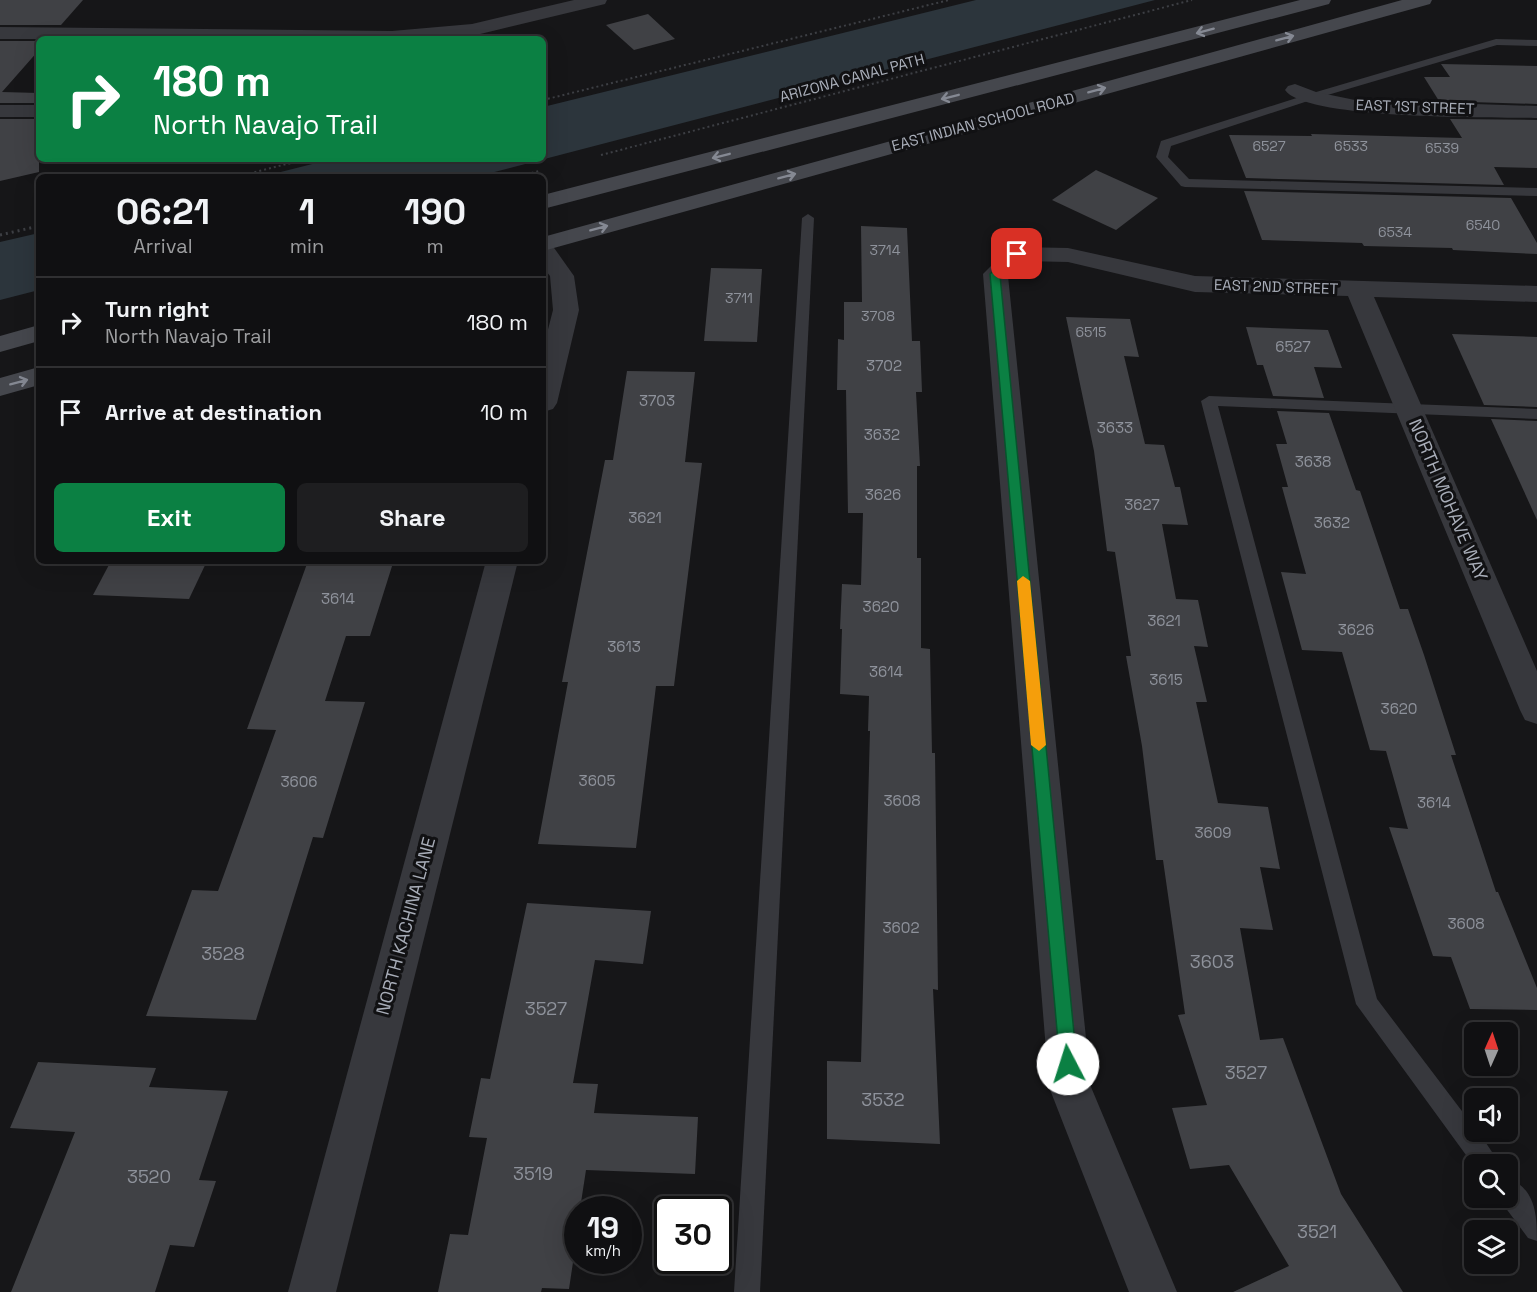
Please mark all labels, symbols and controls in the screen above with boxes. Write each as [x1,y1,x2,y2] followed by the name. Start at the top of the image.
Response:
[1196,26,1215,38] one-way arrow
[1275,32,1294,44] one-way arrow
[777,49,926,106] street label: ARIZONA CANAL PATH
[153,55,271,108] text: 180 m
[54,60,132,138] icon: right
[1087,84,1106,96] one-way arrow
[889,88,1076,155] street label: EAST INDIAN SCHOOL ROAD
[941,92,960,104] one-way arrow
[1355,95,1475,118] street label: EAST 1ST STREET
[153,107,378,142] text: North Navajo Trail
[1252,137,1286,155] house number: 6527
[1334,137,1368,155] house number: 6533
[1425,139,1459,157] house number: 6539
[711,151,730,163] one-way arrow
[777,170,796,181] one-way arrow
[116,189,210,235] text: 06:21
[299,189,315,235] text: 1
[404,189,466,235] text: 190
[1466,216,1500,234] house number: 6540
[589,222,608,233] one-way arrow
[1378,223,1412,241] house number: 6534
[991,228,1042,279] pin
[133,233,193,259] text: Arrival
[290,233,324,259] text: min
[426,233,444,259] text: m
[1000,237,1033,270] icon: arrive
[870,241,901,259] house number: 3714
[1214,275,1339,298] street label: EAST 2ND STREET
[725,289,753,307] house number: 3711
[105,295,210,323] text: Turn right
[54,306,87,339] icon: right
[861,307,895,325] house number: 3708
[466,308,528,336] text: 180 m
[105,323,272,349] text: North Navajo Trail
[1076,323,1107,341] house number: 6515
[1275,337,1311,356] house number: 6527
[866,356,902,375] house number: 3702
[10,375,29,387] one-way arrow
[639,391,675,410] house number: 3703
[54,396,87,429] icon: arrive
[105,398,322,426] text: Arrive at destination
[480,398,528,426] text: 10 m
[1404,415,1493,584] street label: NORTH MOHAVE WAY
[1097,418,1133,437] house number: 3633
[864,425,900,444] house number: 3632
[1295,452,1331,471] house number: 3638
[54,483,285,552] button: Exit
[297,483,528,552] button: Share
[865,485,901,504] house number: 3626
[1124,495,1160,514] house number: 3627
[628,508,662,527] house number: 3621
[1314,513,1350,532] house number: 3632
[321,589,355,608] house number: 3614
[863,597,899,616] house number: 3620
[1147,611,1181,630] house number: 3621
[1338,620,1374,639] house number: 3626
[607,637,641,656] house number: 3613
[869,662,903,681] house number: 3614
[1149,670,1183,689] house number: 3615
[1381,699,1417,718] house number: 3620
[579,771,615,790] house number: 3605
[280,772,318,791] house number: 3606
[883,791,921,810] house number: 3608
[1417,793,1451,812] house number: 3614
[1194,823,1232,842] house number: 3609
[371,835,440,1017] street label: NORTH KACHINA LANE
[1447,914,1485,933] house number: 3608
[883,918,919,937] house number: 3602
[201,942,245,965] house number: 3528
[1190,950,1234,973] house number: 3603
[525,997,567,1020] house number: 3527
[1464,1022,1518,1076] north arrow
[1464,1022,1518,1274] map controls
[1036,1032,1100,1096] position arrow
[1225,1061,1267,1084] house number: 3527
[861,1088,905,1111] house number: 3532
[1464,1088,1518,1142] button: sound
[1464,1154,1518,1208] button: search
[513,1162,553,1185] house number: 3519
[127,1165,171,1188] house number: 3520
[654,1196,732,1274] speed limit sign: 30
[587,1208,619,1247] text: 19
[1297,1220,1337,1243] house number: 3521
[1464,1220,1518,1274] button: layers
[585,1241,621,1260] text: km/h

